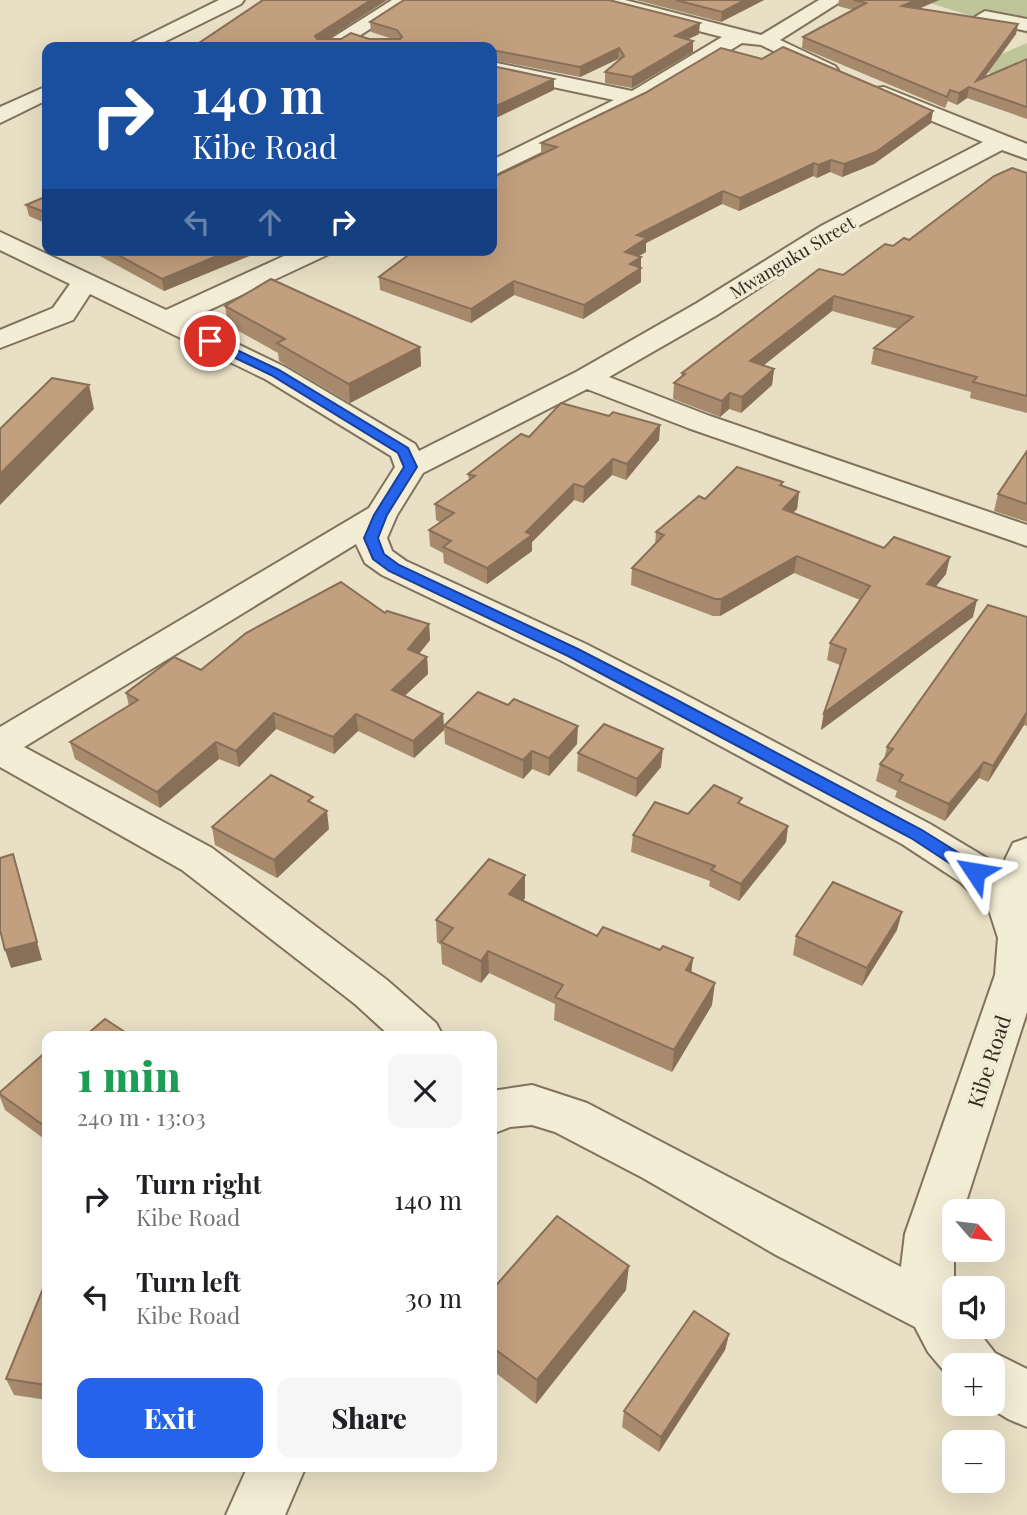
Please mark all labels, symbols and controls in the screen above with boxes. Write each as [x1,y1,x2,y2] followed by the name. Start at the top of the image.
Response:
[192,61,324,126] text: 140 m
[77,70,168,161] icon: right
[192,124,337,167] text: Kibe Road
[178,203,216,241] icon: left
[251,203,289,241] icon: ahead
[324,203,362,241] icon: right
[725,210,860,304] street label: Mwanguku Street
[180,311,240,371] pin
[191,322,229,360] icon: arrive
[938,835,1012,909] position arrow
[960,1011,1016,1111] street label: Kibe Road
[77,1047,181,1103] text: 1 min
[388,1054,462,1128] button: close
[77,1101,206,1132] text: 240 m · 13:03
[136,1166,262,1201] text: Turn right
[77,1180,115,1218] icon: right
[394,1182,462,1217] text: 140 m
[942,1199,1004,1262] north arrow
[942,1199,1005,1493] map controls
[136,1201,240,1232] text: Kibe Road
[136,1264,241,1299] text: Turn left
[942,1276,1005,1339] button: sound
[77,1278,115,1316] icon: left
[405,1280,462,1315] text: 30 m
[136,1299,240,1330] text: Kibe Road
[942,1353,1005,1416] button: +
[77,1378,263,1458] button: Exit
[277,1378,462,1458] button: Share
[942,1430,1005,1493] button: −

